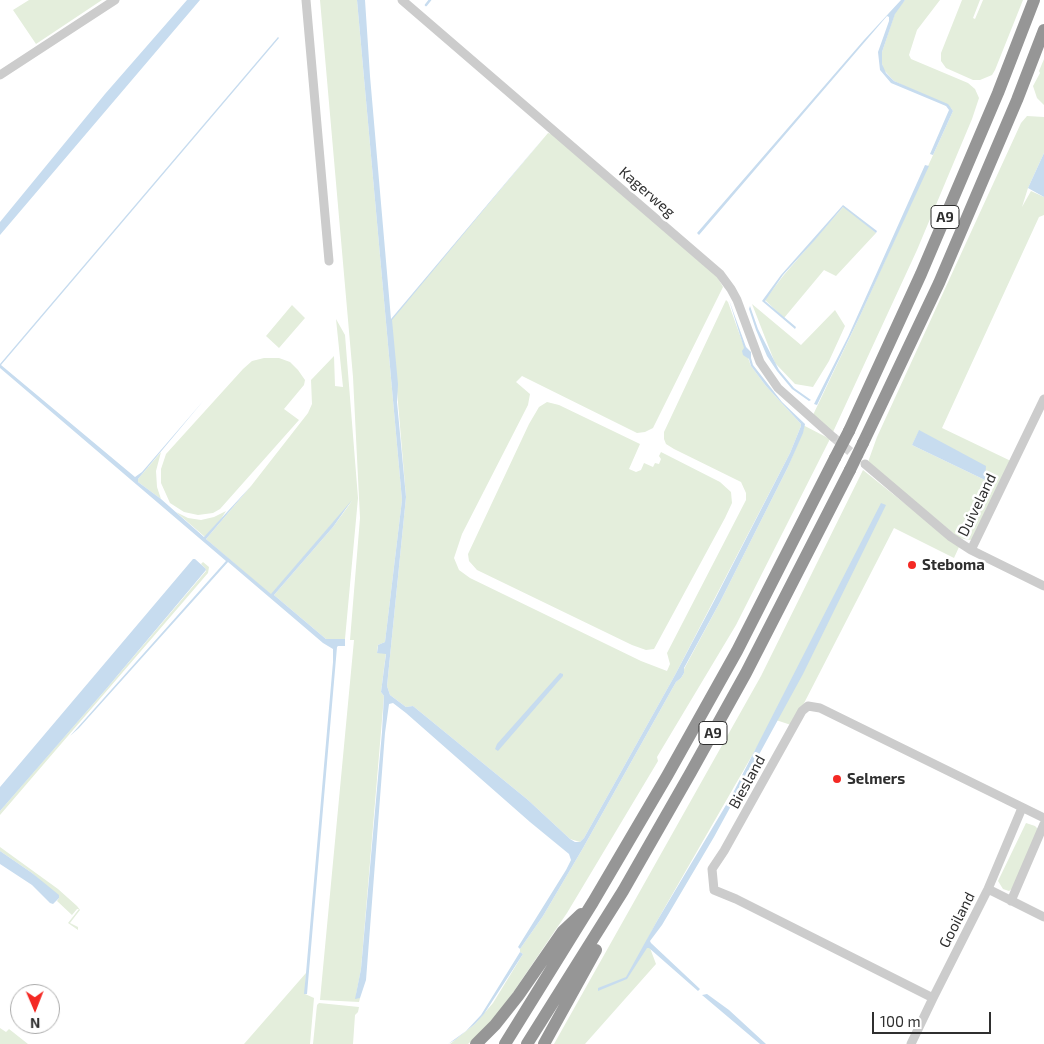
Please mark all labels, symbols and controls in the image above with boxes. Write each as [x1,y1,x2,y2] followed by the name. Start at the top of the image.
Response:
[615,163,679,221] street label: Kagerweg
[931,206,959,228] road number: A9
[954,470,1000,540] street label: Duiveland
[922,556,985,574] place label: Steboma
[906,559,918,571] marker: Steboma
[699,721,727,744] road number: A9
[725,752,769,812] street label: Biesland
[847,770,905,788] place label: Selmers
[831,773,843,785] marker: Selmers
[935,889,979,951] street label: Gooiland
[10,984,60,1034] north arrow
[874,1002,993,1034] scale bar
[880,1012,921,1030] text: 100 m
[30,1015,40,1032] text: N

